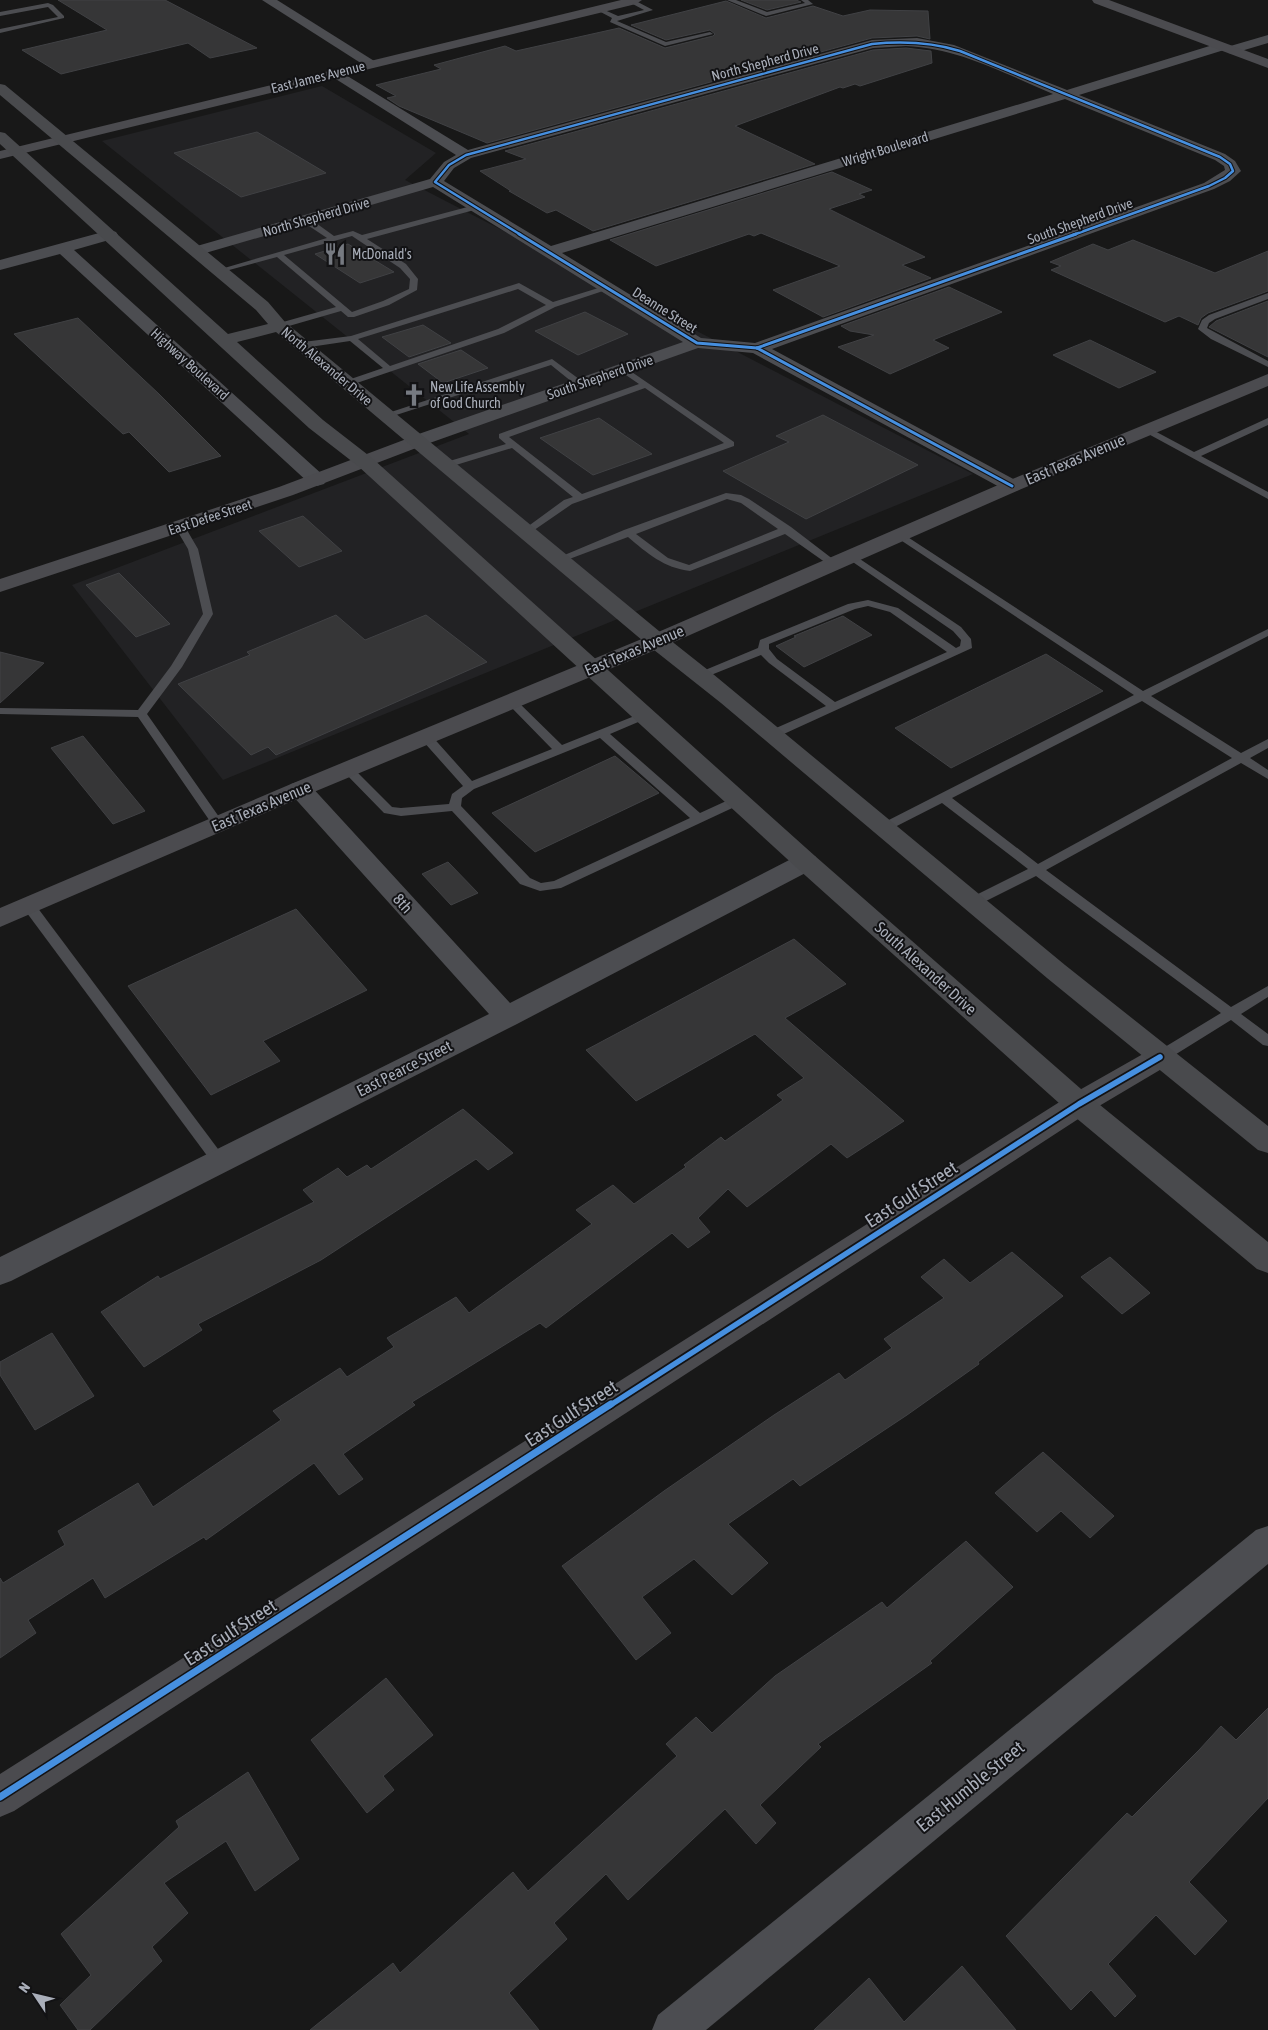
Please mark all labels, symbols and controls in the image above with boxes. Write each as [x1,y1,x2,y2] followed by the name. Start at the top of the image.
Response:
[710,40,820,84] street label: North Shepherd Drive
[269,58,367,96] street label: East James Avenue
[840,128,930,170] street label: Wright Boulevard
[261,194,371,240] street label: North Shepherd Drive
[1025,195,1135,247] street label: South Shepherd Drive
[322,241,348,267] restaurant icon: McDonald's
[352,246,412,262] place label: McDonald's
[630,284,700,336] street label: Deanne Street
[278,323,376,409] street label: North Alexander Drive
[148,325,232,403] street label: Highway Boulevard
[545,351,655,403] street label: South Shepherd Drive
[430,379,525,411] place label: New Life Assembly of God Church
[401,382,427,408] church icon: New Life Assembly of God Church
[1023,430,1127,488] street label: East Texas Avenue
[166,496,254,538] street label: East Defee Street
[582,621,686,679] street label: East Texas Avenue
[209,777,313,835] street label: East Texas Avenue
[390,890,416,916] street label: 8th
[872,918,980,1018] street label: South Alexander Drive
[353,1036,455,1100] street label: East Pearce Street
[861,1156,961,1232] street label: East Gulf Street
[521,1375,621,1451] street label: East Gulf Street
[180,1594,280,1670] street label: East Gulf Street
[912,1736,1028,1836] street label: East Humble Street
[10,1970,60,2020] north arrow
[15,1980,33,1996] text: N

